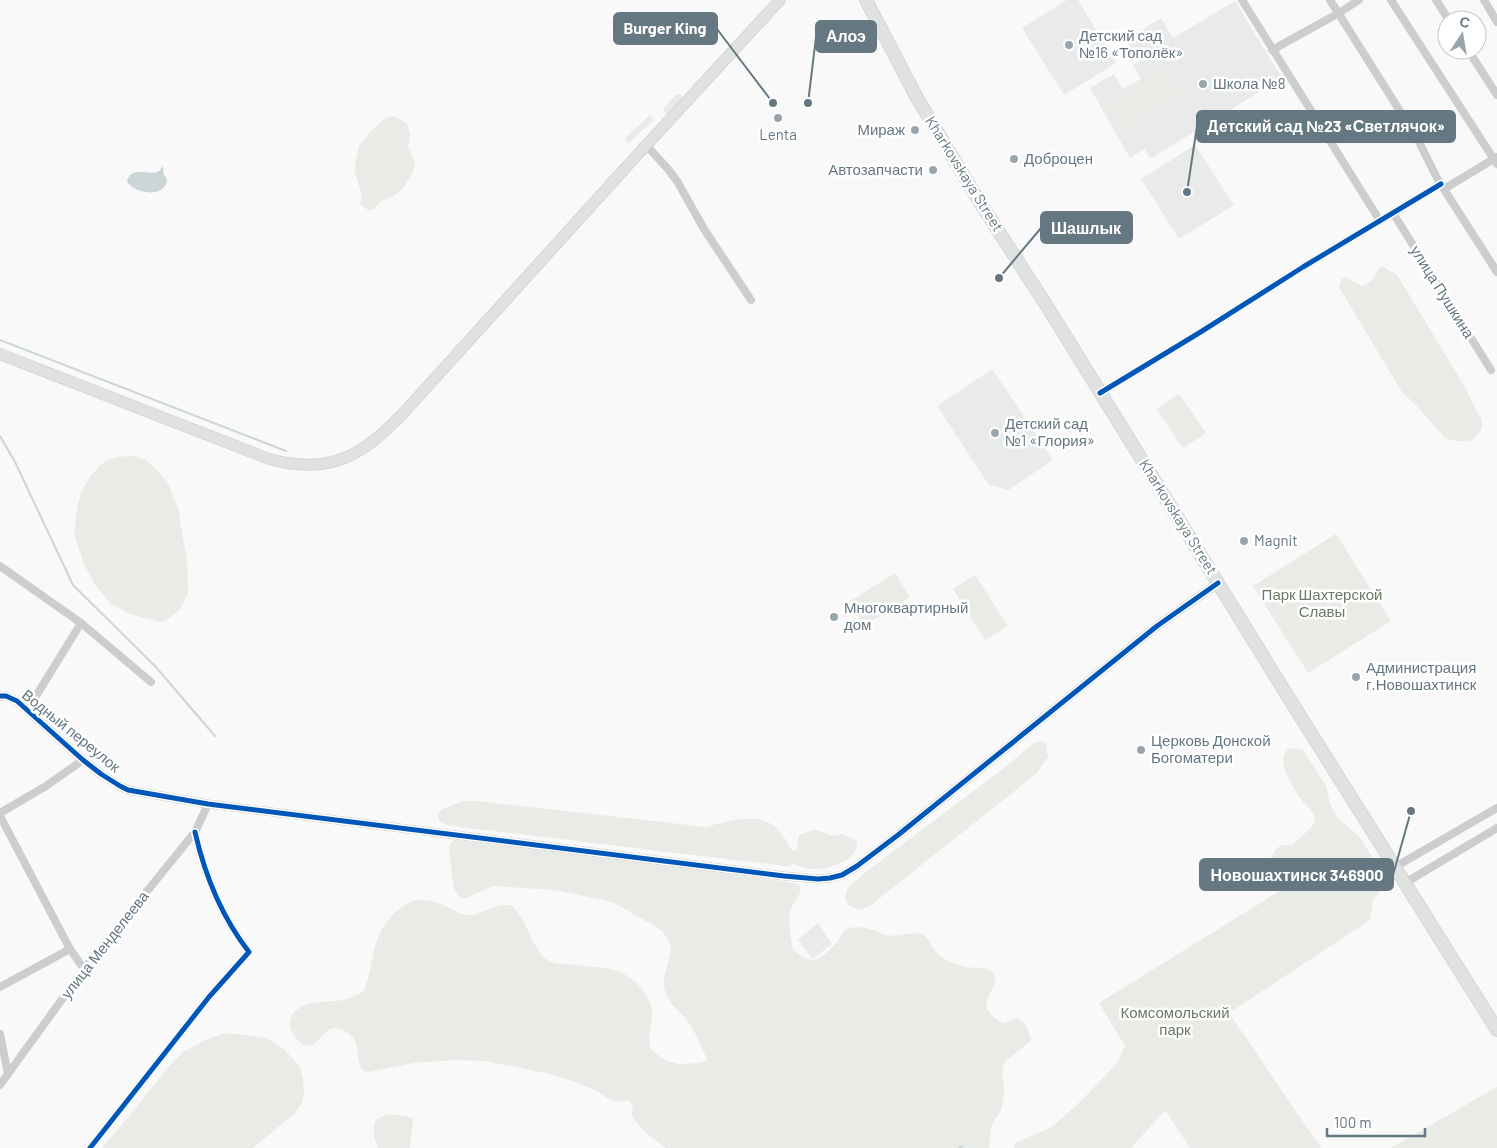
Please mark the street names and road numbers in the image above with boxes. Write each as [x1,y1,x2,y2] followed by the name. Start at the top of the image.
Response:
[922,112,1008,235] street label: Kharkovskaya Street
[1407,242,1479,342] street label: улица Пушкина
[1136,455,1222,578] street label: Kharkovskaya Street
[19,685,125,776] street label: Водный переулок
[57,886,152,1002] street label: улица Менделеева

